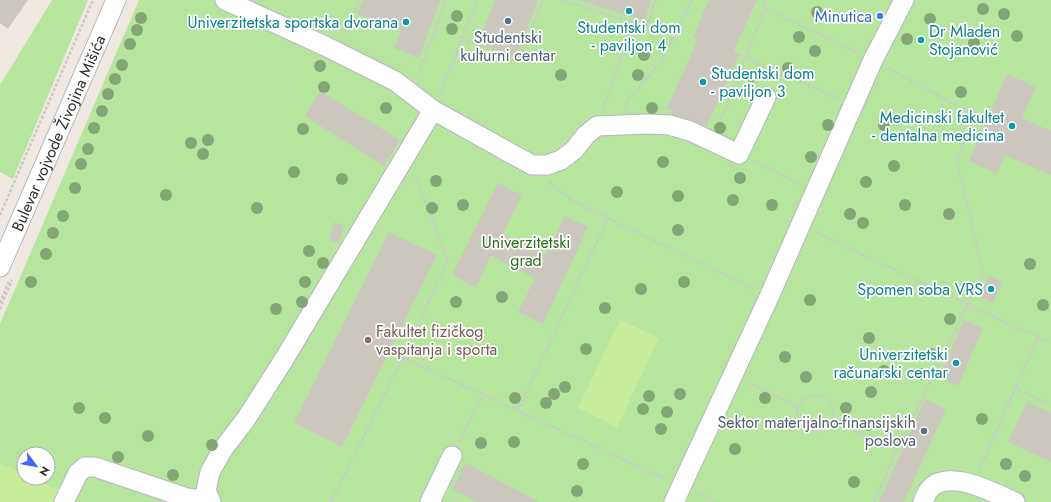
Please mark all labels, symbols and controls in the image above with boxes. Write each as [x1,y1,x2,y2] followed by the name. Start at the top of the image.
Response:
[815,5,872,28] place label: Minutica
[624,6,634,16] marker: Studentski dom - paviljon 4
[187,11,398,34] place label: Univerzitetska sportska dvorana
[875,11,885,21] marker: Minutica
[503,16,513,26] marker: Studentski kulturni centar
[577,16,681,57] place label: Studentski dom - paviljon 4
[401,17,411,27] marker: Univerzitetska sportska dvorana
[929,20,1000,61] place label: Dr Mladen Stojanović
[460,26,556,67] place label: Studentski kulturni centar
[6,31,111,235] street label: Bulevar vojvode Živojina Mišića
[916,35,926,45] marker: Dr Mladen Stojanović
[711,62,814,103] place label: Studentski dom - paviljon 3
[698,77,708,87] marker: Studentski dom - paviljon 3
[872,106,1004,147] place label: Medicinski fakultet - dentalna medicina
[1007,121,1017,131] marker: Medicinski fakultet - dentalna medicina
[482,231,570,272] park label: Univerzitetski grad
[857,278,983,301] place label: Spomen soba VRS
[986,284,996,294] marker: Spomen soba VRS
[376,320,497,361] place label: Fakultet fizičkog vaspitanja i sporta
[363,335,373,345] marker: Fakultet fizičkog vaspitanja i sporta
[833,343,949,384] place label: Univerzitetski računarski centar
[951,358,961,368] marker: Univerzitetski računarski centar
[717,411,916,452] place label: Sektor materijalno-finansijskih poslova
[919,426,929,436] marker: Sektor materijalno-finansijskih poslova
[16,446,56,486] north arrow
[35,463,54,479] text: N

